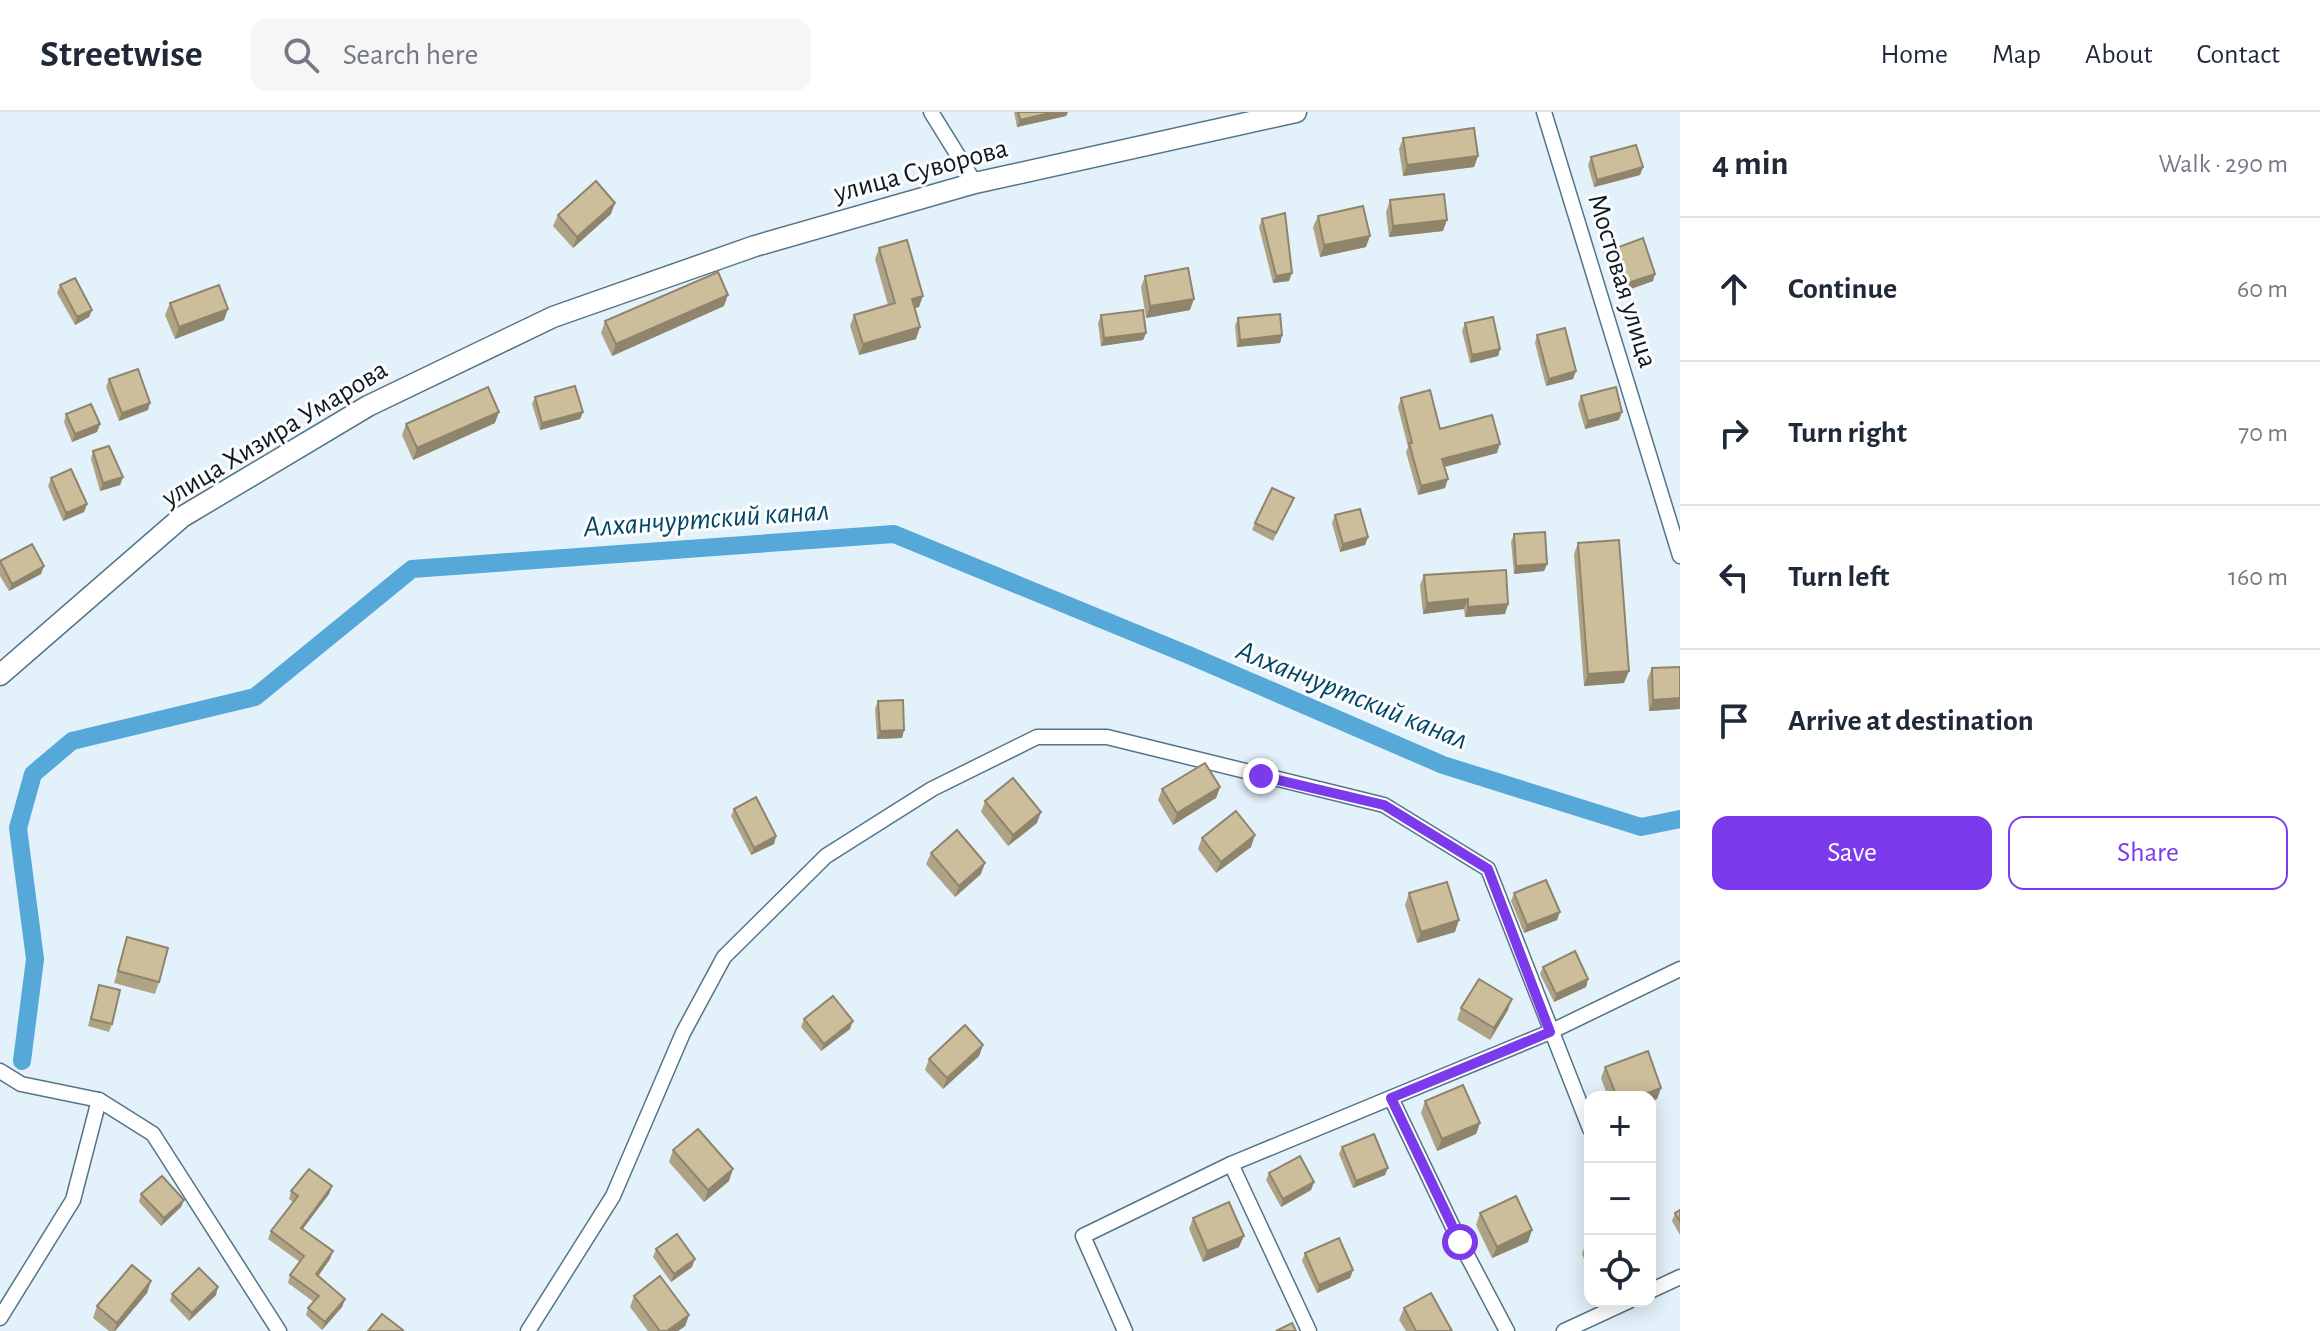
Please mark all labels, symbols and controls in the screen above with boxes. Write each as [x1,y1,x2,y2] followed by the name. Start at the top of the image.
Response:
[251,19,811,91] search box
[279,33,323,77] icon: search
[40,36,203,74] text: Streetwise
[343,40,478,70] text: Search here
[1881,41,1948,69] text: Home
[1992,41,2041,69] text: Map
[2085,41,2153,69] text: About
[2197,41,2280,69] text: Contact
[830,134,1011,208] street label: улица Суворова
[1712,147,1789,181] text: 4 min
[2158,151,2288,177] text: Walk · 290 m
[1582,191,1662,371] street label: Мостовая улица
[1712,267,1756,311] icon: ahead
[1788,274,1897,304] text: Continue
[2237,276,2288,302] text: 60 m
[157,356,393,513] street label: улица Хизира Умарова
[1712,411,1756,455] icon: right
[1788,418,1907,448] text: Turn right
[2238,420,2288,446] text: 70 m
[581,495,830,543] water label: Алханчуртский канал
[1712,555,1756,599] icon: left
[1788,562,1889,592] text: Turn left
[2228,564,2288,590] text: 160 m
[1231,635,1472,755] water label: Алханчуртский канал
[1712,699,1756,743] icon: arrive
[1788,706,2034,736] text: Arrive at destination
[1243,758,1279,794] route end
[1712,816,1992,890] button: Save
[2008,816,2288,890] button: Share
[1584,1091,1656,1307] map controls
[1584,1091,1656,1163] button: +
[1584,1163,1656,1235] button: −
[1442,1224,1478,1260] route start
[1584,1235,1656,1307] button: locate

